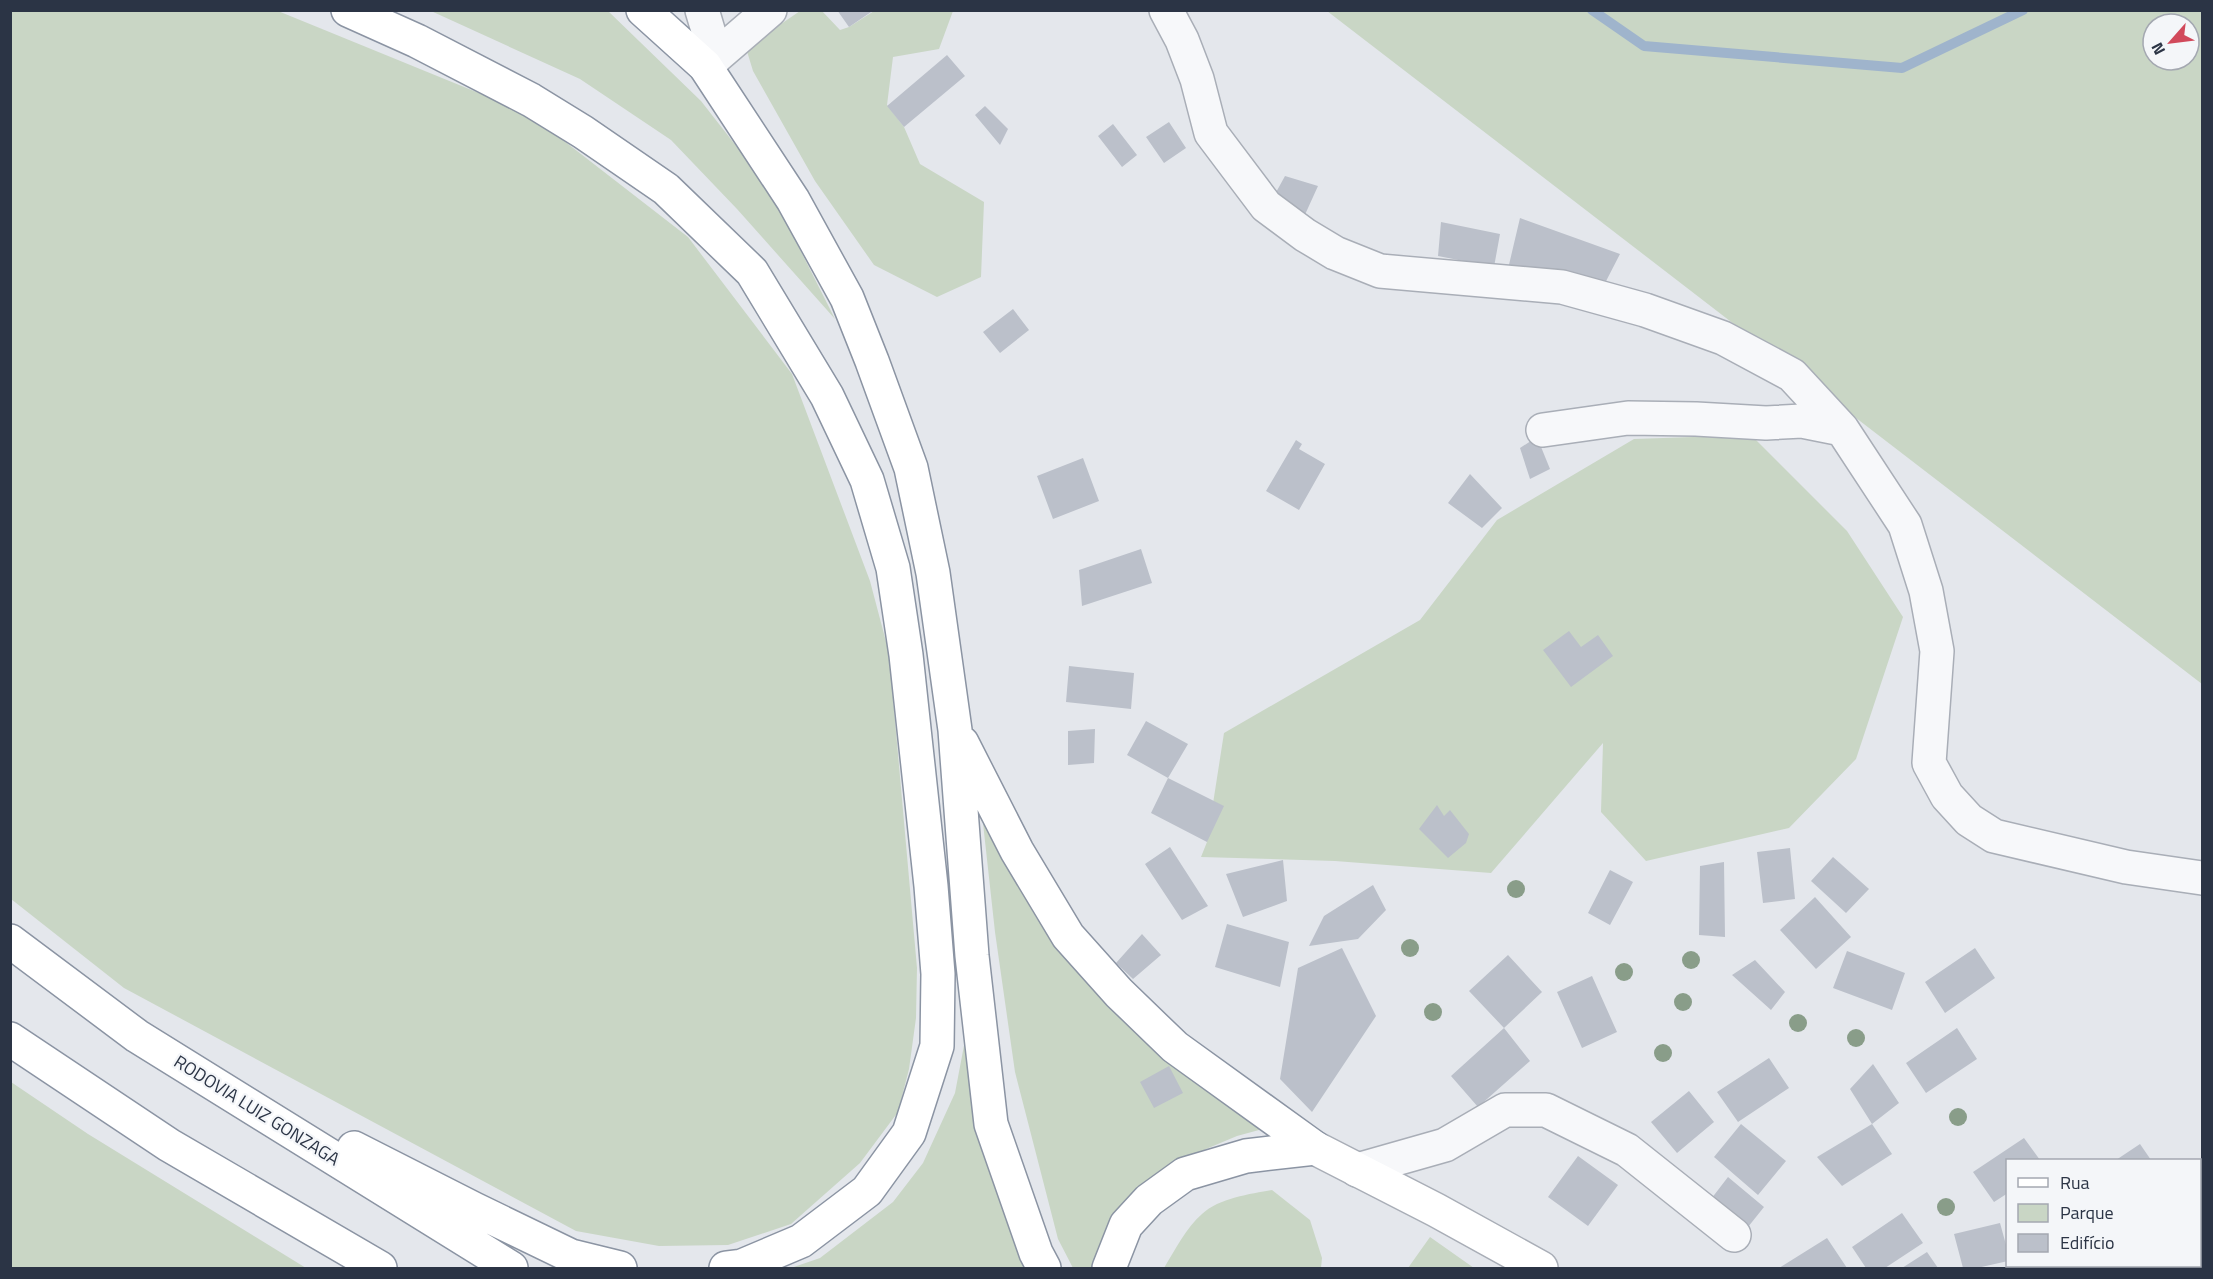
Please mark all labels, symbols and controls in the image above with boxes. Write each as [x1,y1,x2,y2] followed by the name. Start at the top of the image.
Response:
[2141,12,2201,72] north arrow
[2145,39,2171,60] text: N
[169,1048,345,1172] street label: RODOVIA LUIZ GONZAGA
[2006,1159,2201,1267] legend
[2060,1169,2090,1196] text: Rua
[2060,1199,2114,1226] text: Parque
[2060,1229,2114,1256] text: Edifício

